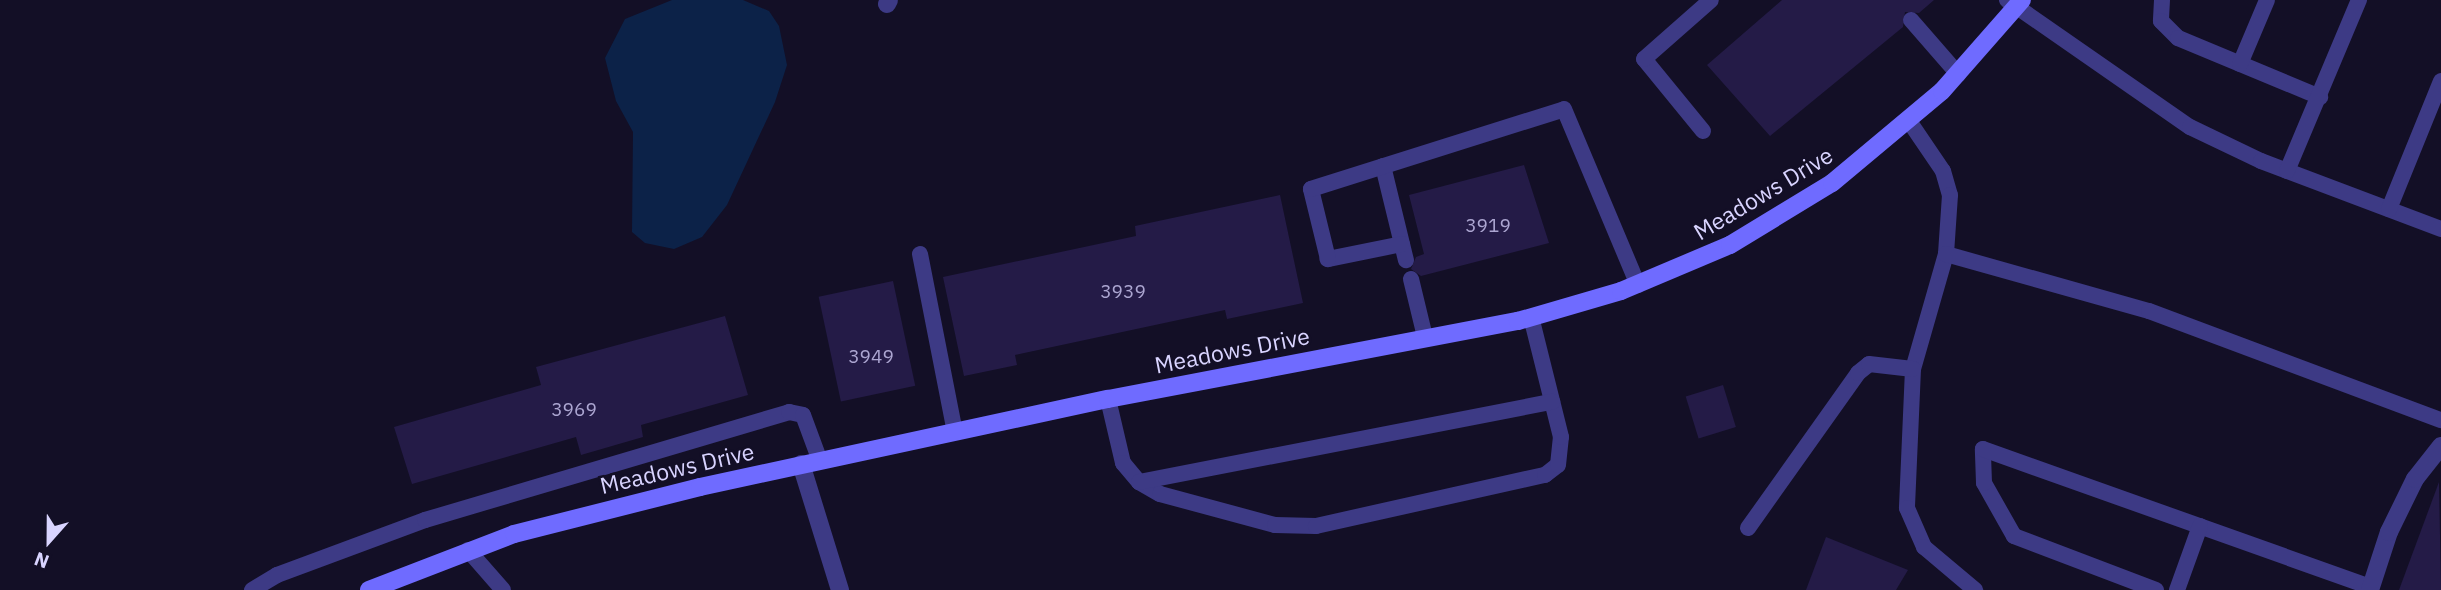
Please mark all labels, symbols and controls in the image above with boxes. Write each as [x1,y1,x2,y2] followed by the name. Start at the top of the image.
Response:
[1688,141,1838,245] street label: Meadows Drive
[1465,215,1511,237] house number: 3919
[1100,281,1146,303] house number: 3939
[1152,321,1312,379] street label: Meadows Drive
[848,346,894,368] house number: 3949
[551,399,597,421] house number: 3969
[597,437,757,499] street label: Meadows Drive
[14,506,84,576] north arrow
[31,547,52,574] text: N

